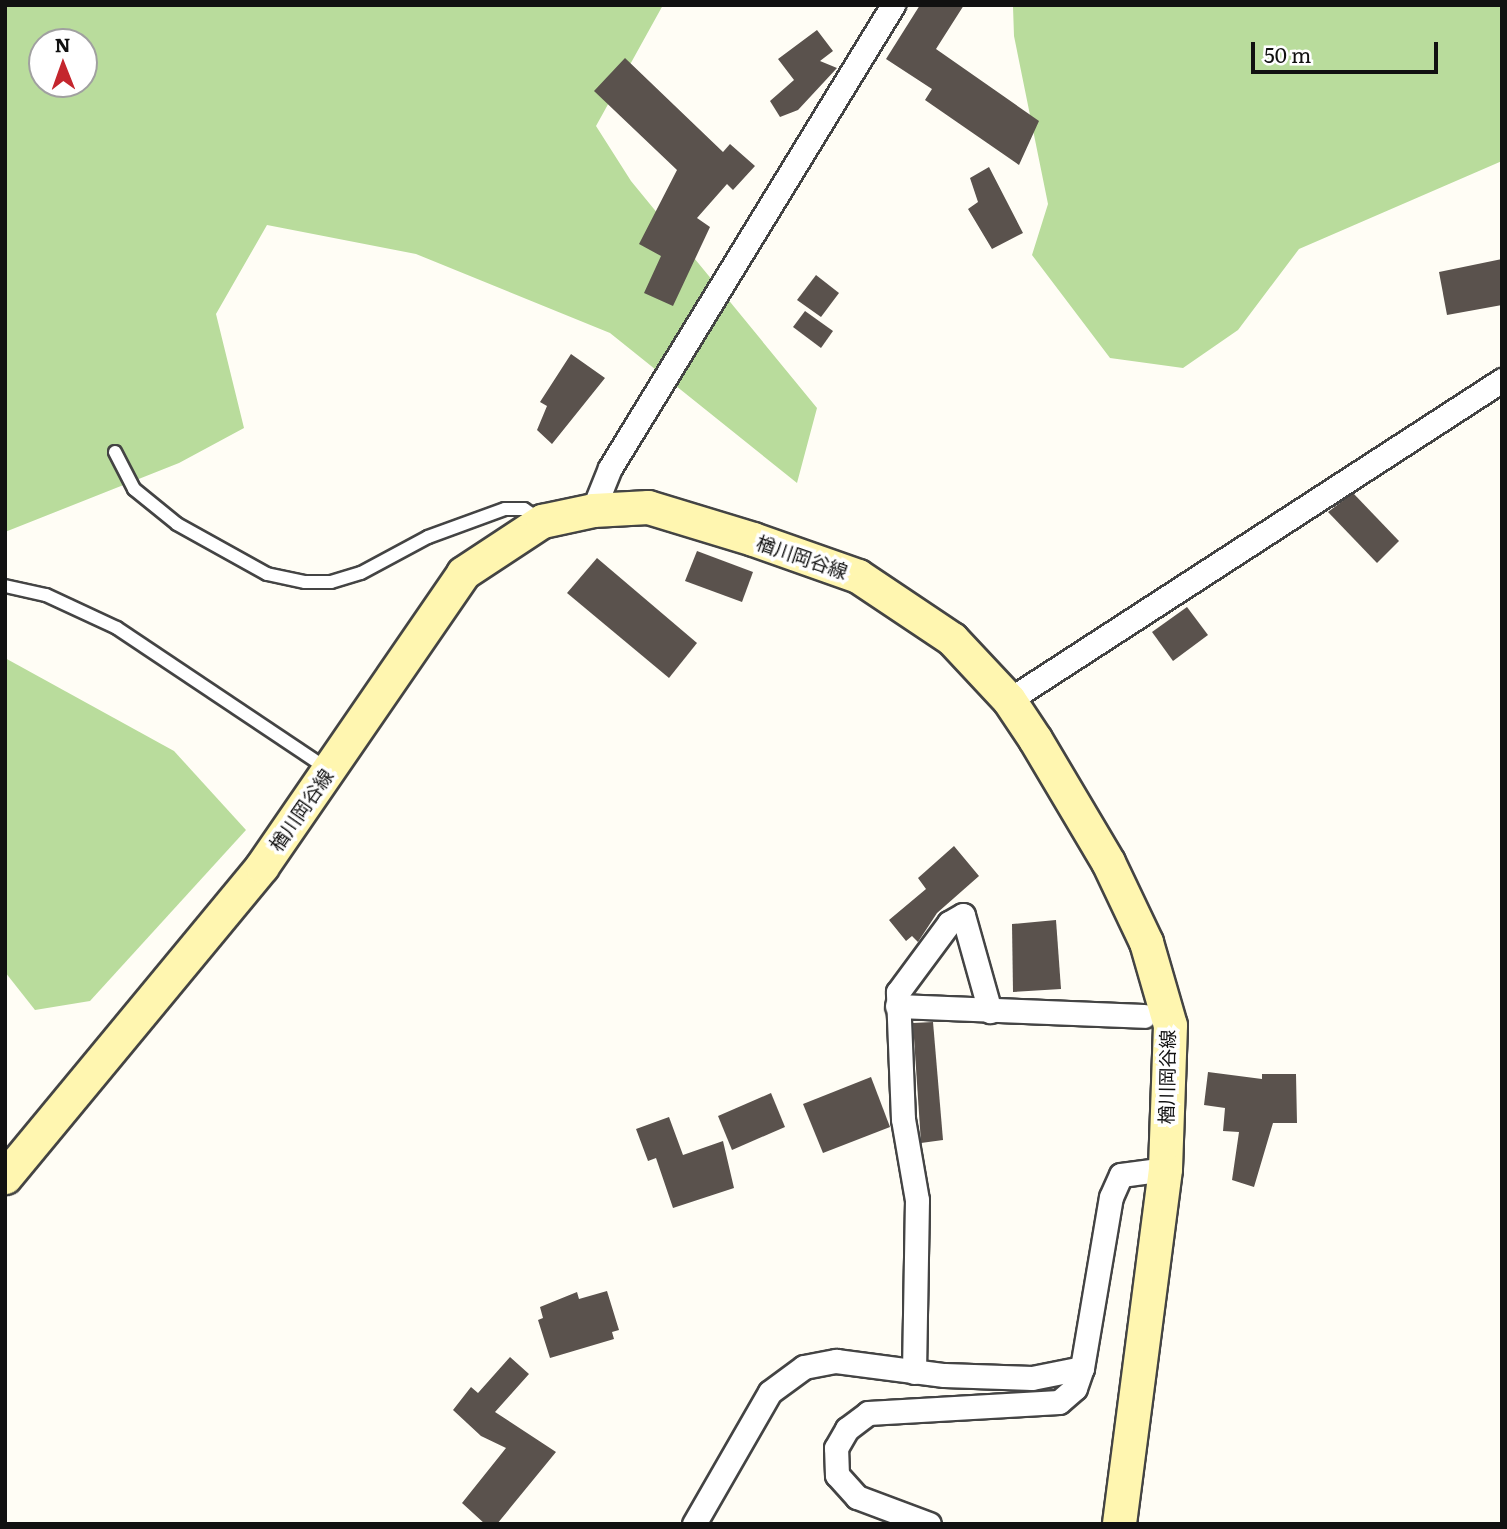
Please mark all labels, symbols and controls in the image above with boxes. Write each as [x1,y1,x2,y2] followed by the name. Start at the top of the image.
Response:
[28,28,98,98] north arrow
[1255,28,1442,72] scale bar
[54,30,71,58] text: N
[1264,38,1311,69] text: 50 m
[753,531,851,583] street label: 楢川岡谷線
[264,765,338,855] street label: 楢川岡谷線
[1155,1029,1179,1125] street label: 楢川岡谷線

